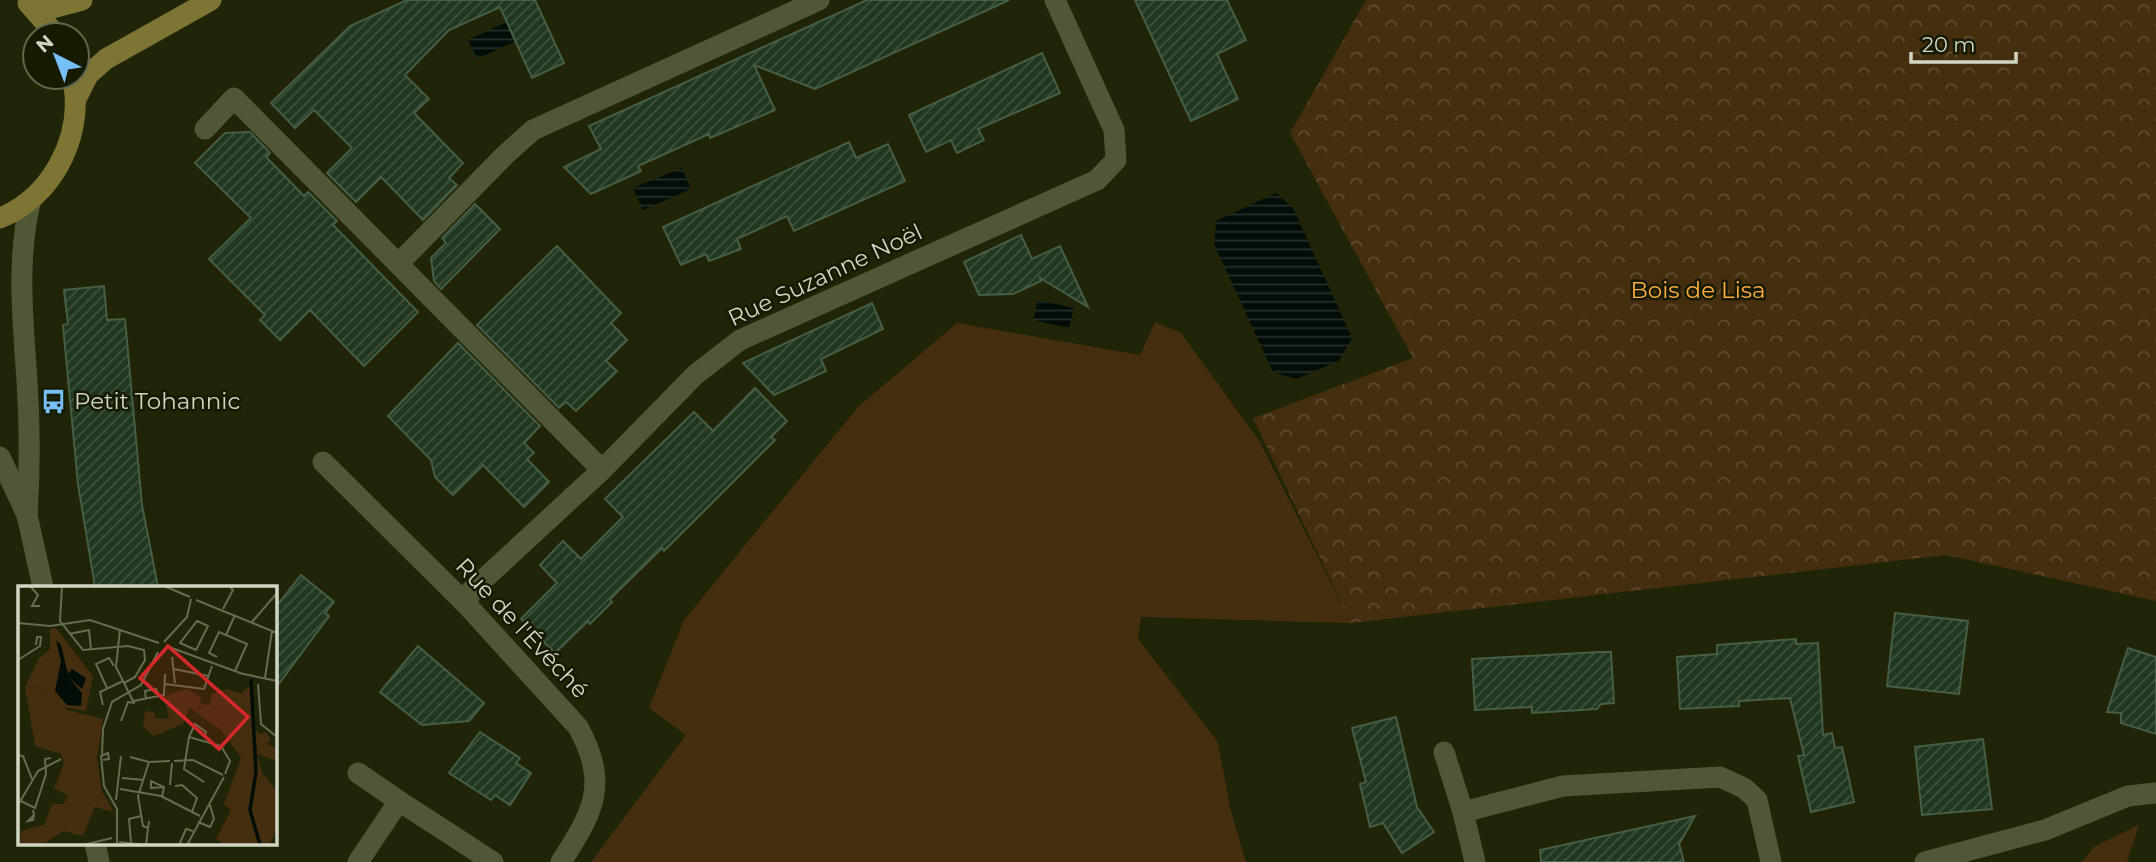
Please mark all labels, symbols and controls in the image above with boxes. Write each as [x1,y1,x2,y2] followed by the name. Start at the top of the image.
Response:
[21,21,91,91] north arrow
[1911,21,2016,65] scale bar
[32,30,58,57] text: N
[1922,32,1976,57] text: 20 m
[723,218,927,332] street label: Rue Suzanne Noël
[1630,276,1766,304] park label: Bois de Lisa
[40,387,68,415] bus stop icon: Petit Tohannic
[74,387,241,415] place label: Petit Tohannic
[450,552,594,704] street label: Rue de l'Évéché
[18,586,276,844] inset map

